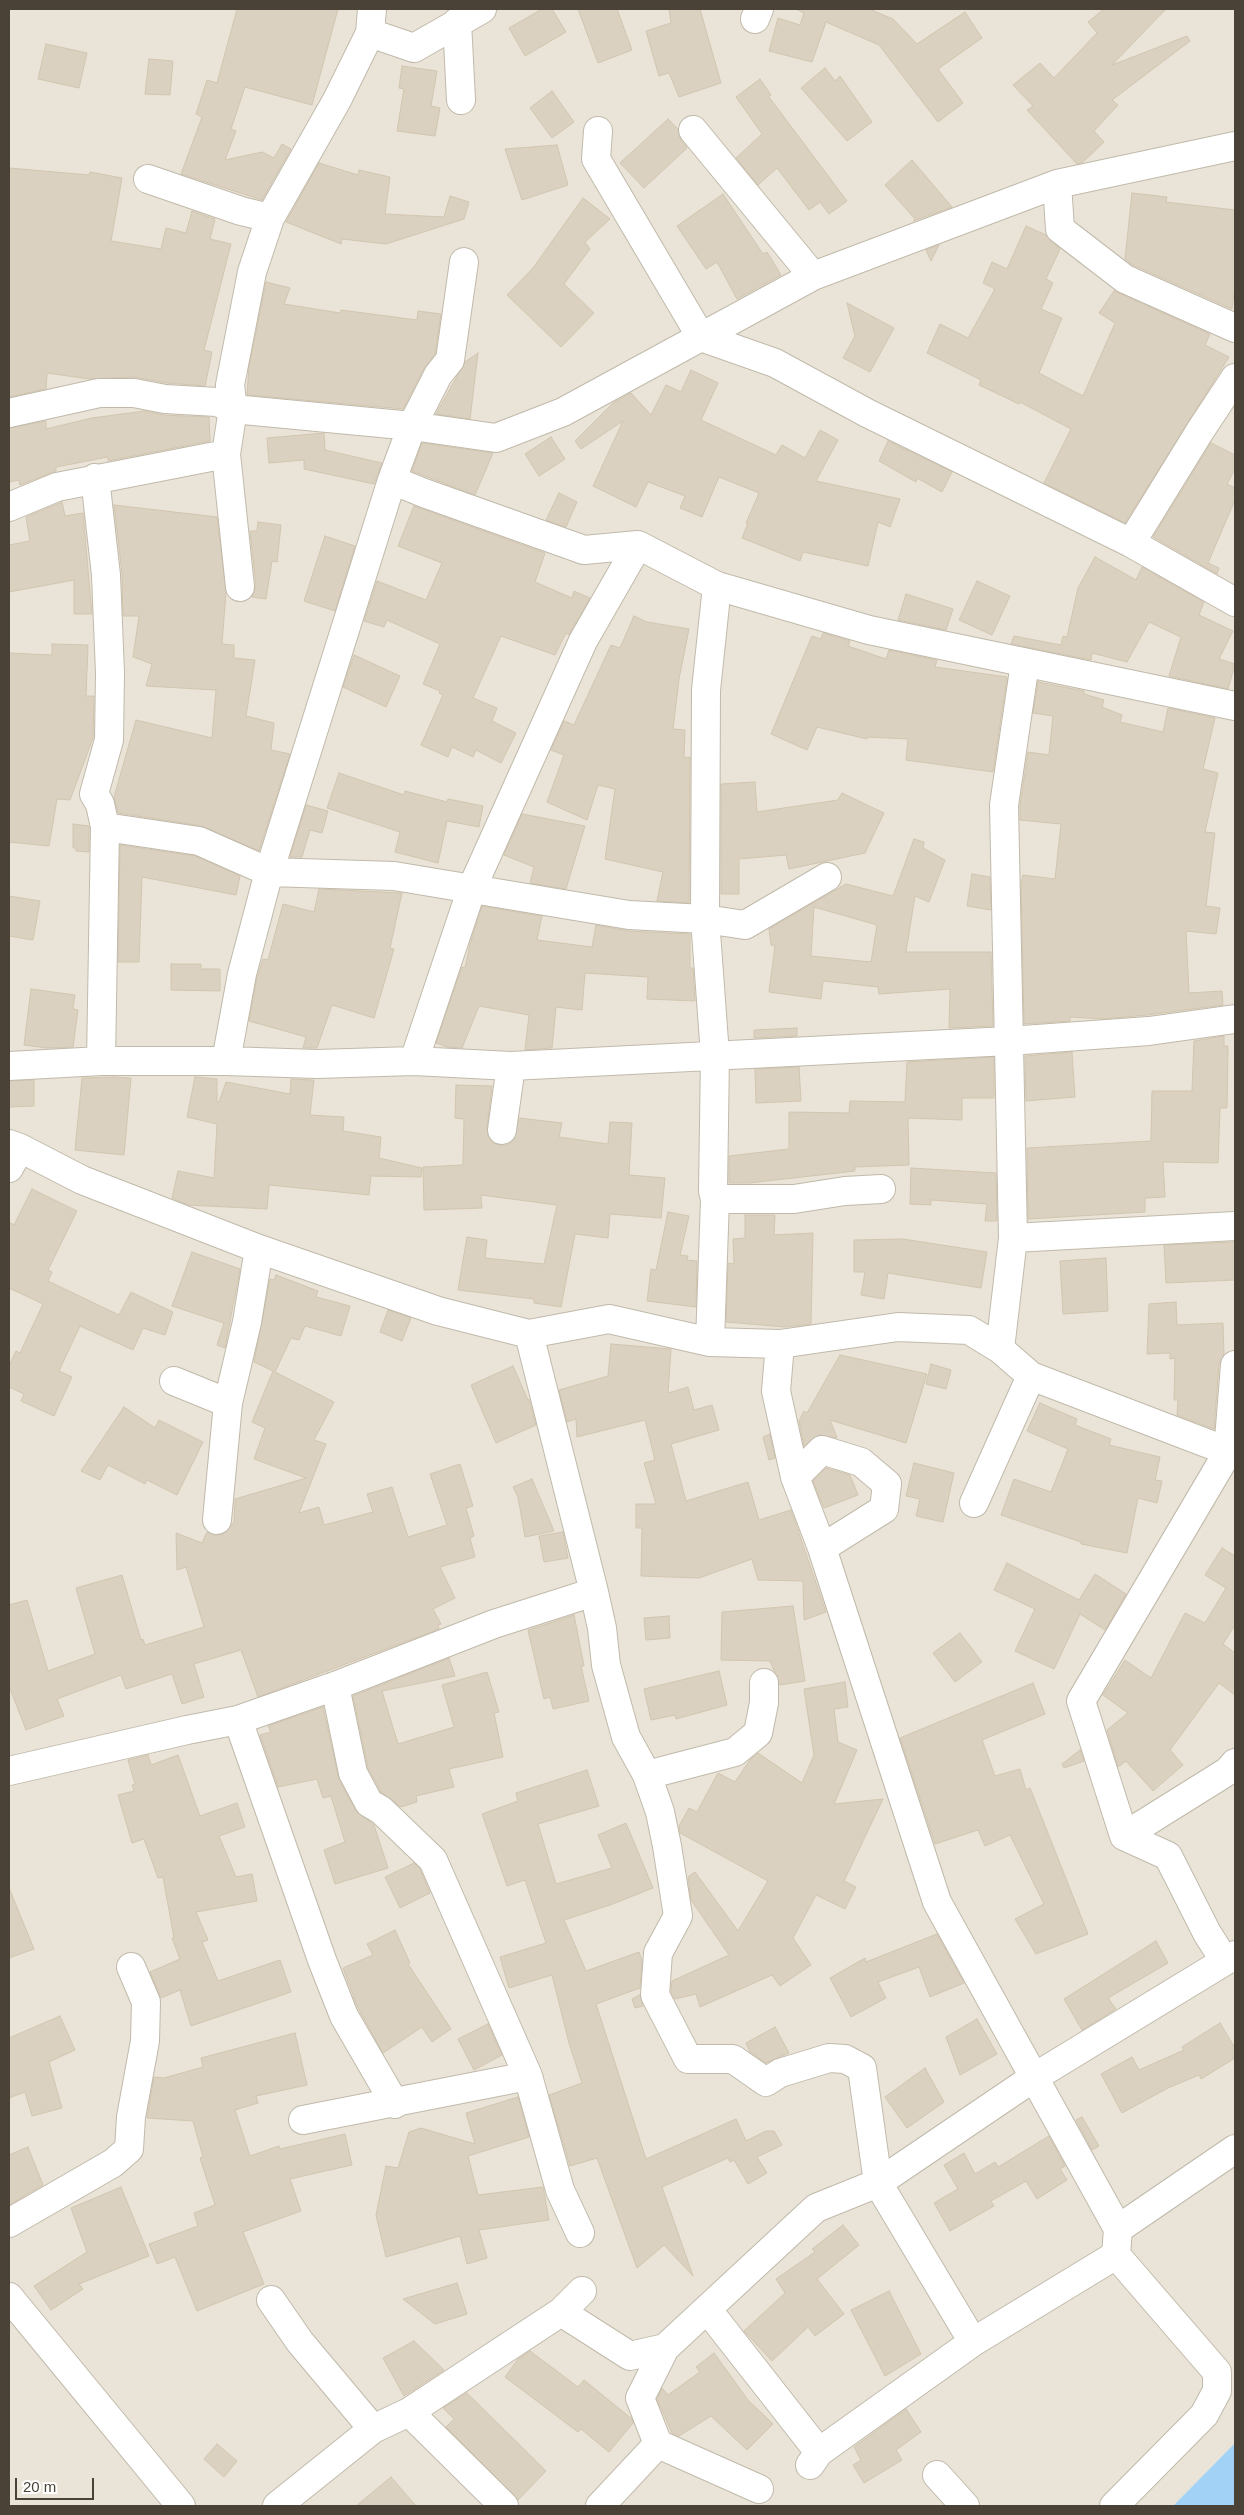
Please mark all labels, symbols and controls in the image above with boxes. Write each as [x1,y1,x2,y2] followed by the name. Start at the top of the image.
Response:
[18,2468,96,2500] scale bar
[23,2478,56,2495] text: 20 m

